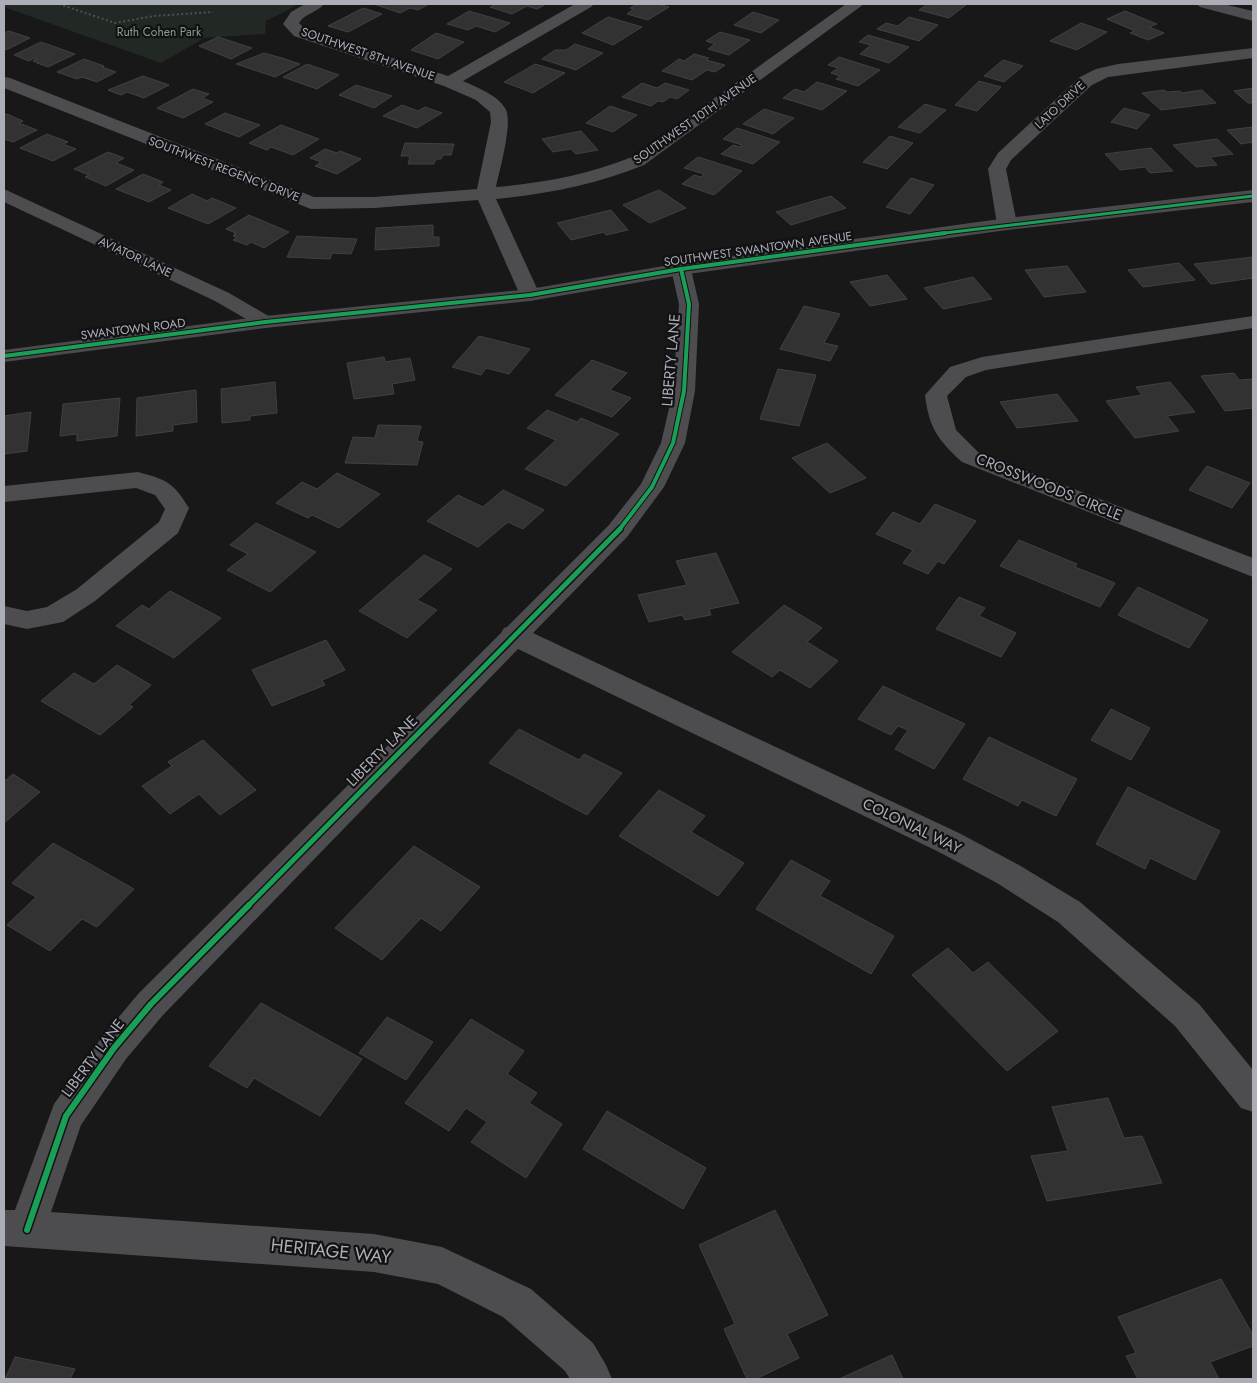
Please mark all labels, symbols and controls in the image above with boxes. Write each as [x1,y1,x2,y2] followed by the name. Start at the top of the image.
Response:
[117,23,202,41] park label: Ruth Cohen Park
[299,23,437,85] street label: SOUTHWEST 8TH AVENUE
[630,69,760,169] street label: SOUTHWEST 10TH AVENUE
[1031,77,1089,133] street label: LATO DRIVE
[146,132,302,206] street label: SOUTHWEST REGENCY DRIVE
[663,227,853,271] street label: SOUTHWEST SWANTOWN AVENUE
[95,232,175,282] street label: AVIATOR LANE
[656,313,686,407] street label: LIBERTY LANE
[80,314,186,344] street label: SWANTOWN ROAD
[973,448,1125,526] street label: CROSSWOODS CIRCLE
[341,710,423,792] street label: LIBERTY LANE
[859,793,966,860] street label: COLONIAL WAY
[56,1014,130,1102] street label: LIBERTY LANE
[269,1232,393,1270] street label: HERITAGE WAY

